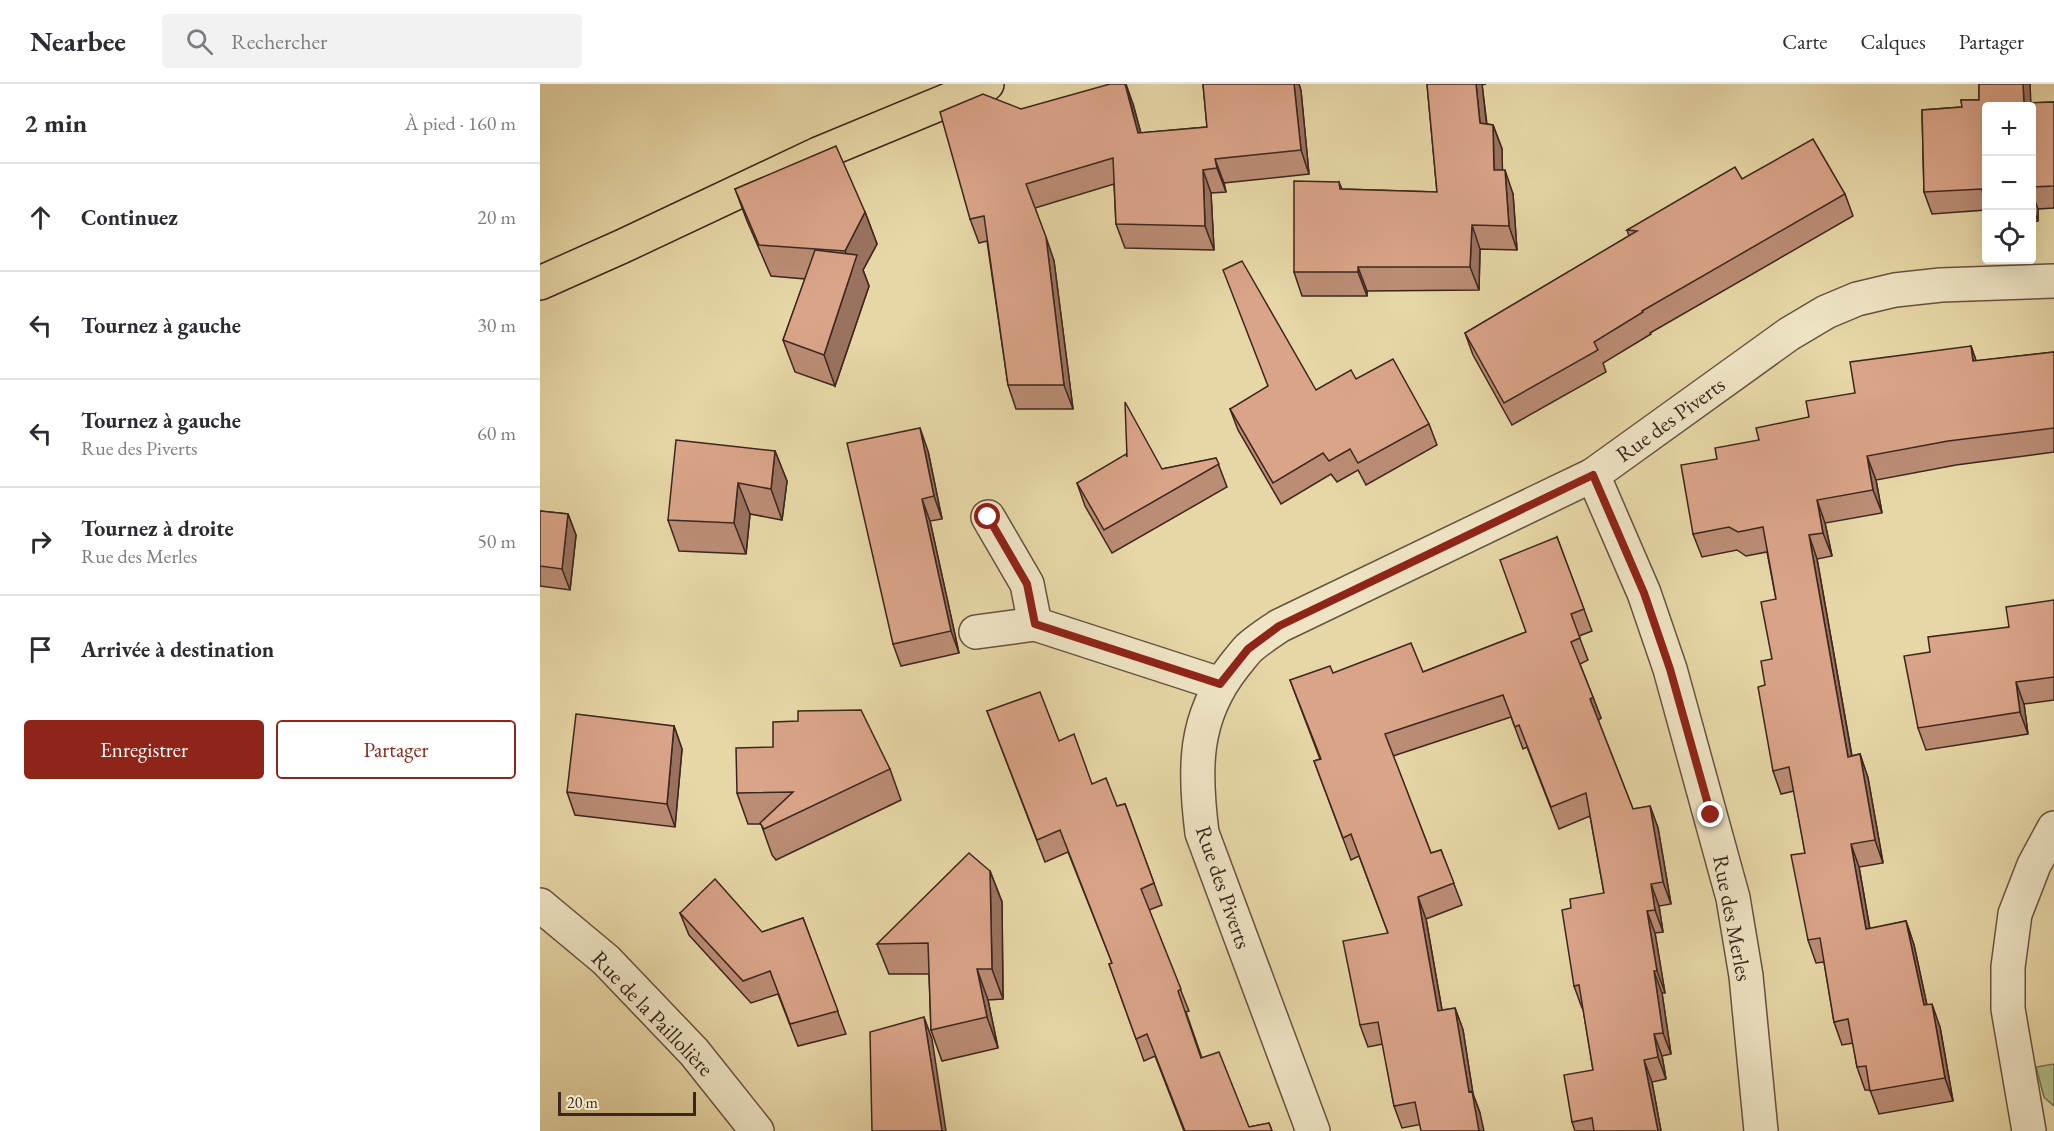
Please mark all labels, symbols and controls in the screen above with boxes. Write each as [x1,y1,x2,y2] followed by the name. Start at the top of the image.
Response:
[162,14,582,68] search box
[30,23,126,59] text: Nearbee
[183,25,216,58] icon: search
[231,27,327,56] text: Rechercher
[1782,28,1827,55] text: Carte
[1860,28,1926,55] text: Calques
[1959,28,2024,55] text: Partager
[1982,102,2036,264] map controls
[1982,102,2036,156] button: +
[24,106,87,140] text: 2 min
[405,110,516,136] text: À pied · 160 m
[1982,156,2036,210] button: −
[24,201,57,234] icon: ahead
[81,203,178,232] text: Continuez
[477,204,516,230] text: 20 m
[1982,210,2036,264] button: locate
[24,309,57,342] icon: left
[81,311,241,340] text: Tournez à gauche
[477,312,516,338] text: 30 m
[1610,370,1731,469] street label: Rue des Piverts
[81,406,241,435] text: Tournez à gauche
[24,417,57,450] icon: left
[477,420,516,446] text: 60 m
[81,435,197,461] text: Rue des Piverts
[974,503,1000,529] route start
[81,514,234,543] text: Tournez à droite
[24,525,57,558] icon: right
[477,528,516,554] text: 50 m
[81,543,197,569] text: Rue des Merles
[24,633,57,666] icon: arrive
[81,635,274,664] text: Arrivée à destination
[24,720,264,779] button: Enregistrer
[276,720,516,779] button: Partager
[1697,801,1723,827] route end
[1189,822,1258,952] street label: Rue des Piverts
[1706,853,1759,984] street label: Rue des Merles
[585,944,720,1083] street label: Rue de la Paillolière
[558,1089,696,1116] scale bar
[567,1092,598,1113] text: 20 m

